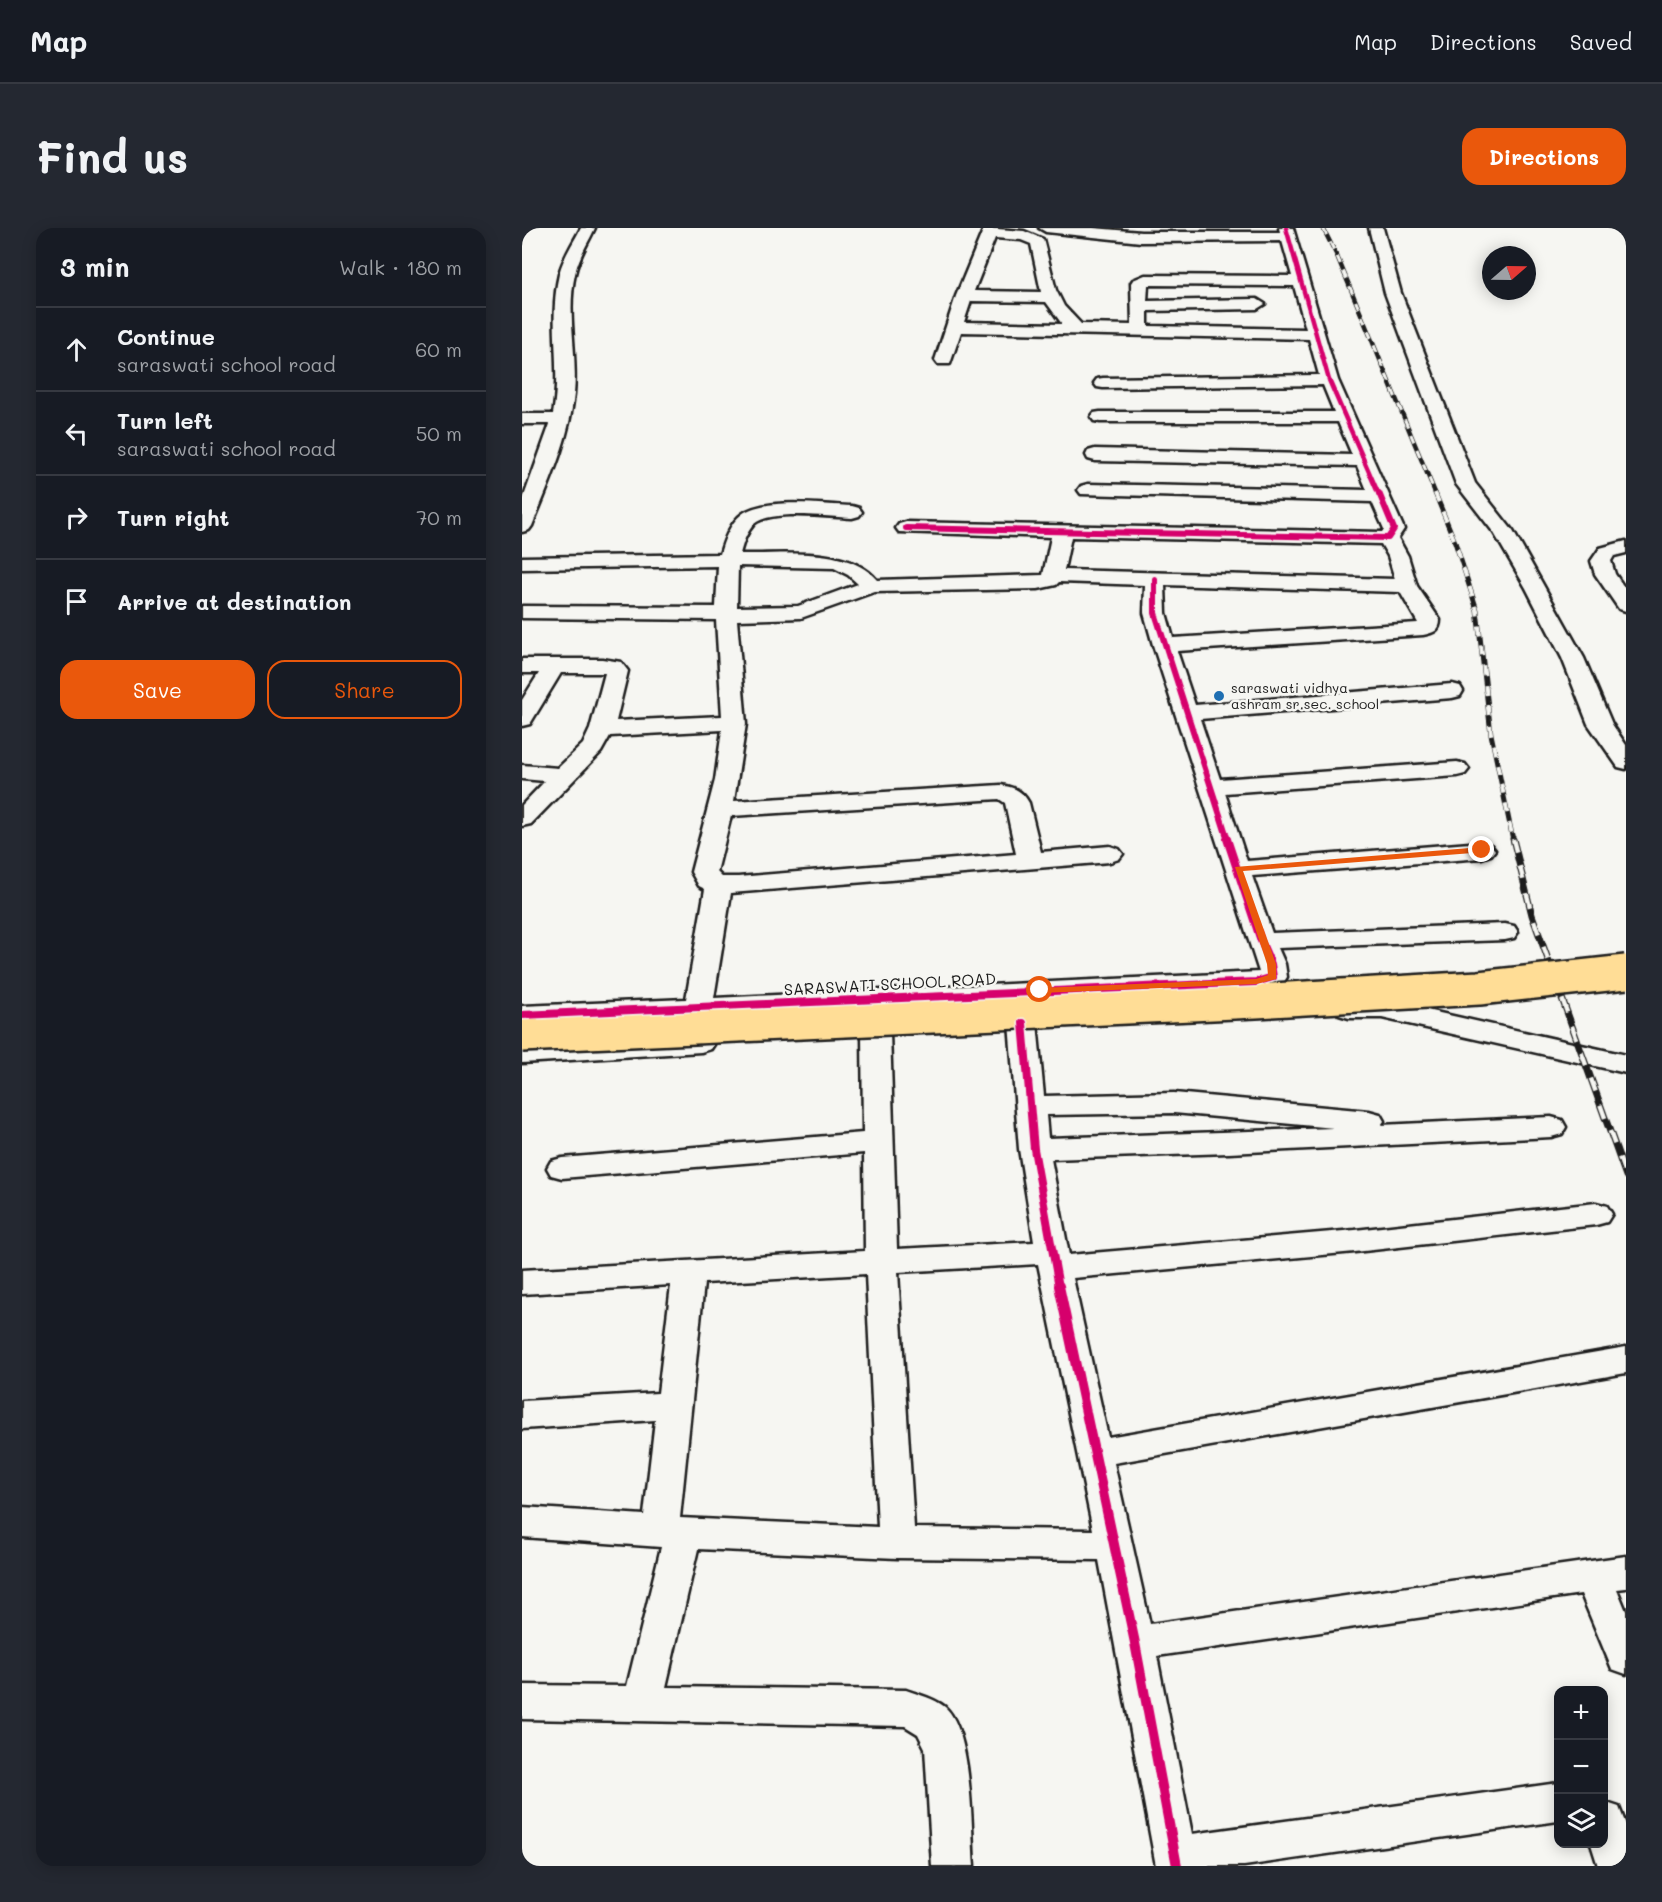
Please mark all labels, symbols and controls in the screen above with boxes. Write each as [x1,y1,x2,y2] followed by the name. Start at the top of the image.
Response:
[30,23,87,59] text: Map
[1354,28,1397,55] text: Map
[1430,28,1537,55] text: Directions
[1570,28,1632,55] text: Saved
[1462,128,1626,185] button: Directions
[36,129,188,184] text: Find us
[1482,246,1536,300] north arrow
[60,250,129,284] text: 3 min
[339,254,462,280] text: Walk · 180 m
[117,322,215,351] text: Continue
[60,333,93,366] icon: ahead
[415,336,462,362] text: 60 m
[117,351,336,377] text: saraswati school road
[117,406,213,435] text: Turn left
[60,417,93,450] icon: left
[416,420,462,446] text: 50 m
[117,435,336,461] text: saraswati school road
[60,501,93,534] icon: right
[117,503,229,532] text: Turn right
[416,504,462,530] text: 70 m
[60,585,93,618] icon: arrive
[117,587,352,616] text: Arrive at destination
[60,660,255,719] button: Save
[267,660,462,719] button: Share
[1231,678,1379,713] place label: saraswati vidhya ashram sr.sec. school
[1212,689,1226,703] marker: saraswati vidhya ashram sr.sec. school
[1468,836,1494,862] route end
[783,967,997,1000] street label: SARASWATI SCHOOL ROAD
[1026,976,1052,1002] route start
[1554,1686,1608,1848] map controls
[1554,1686,1608,1740] button: +
[1554,1740,1608,1794] button: −
[1554,1794,1608,1848] button: layers

